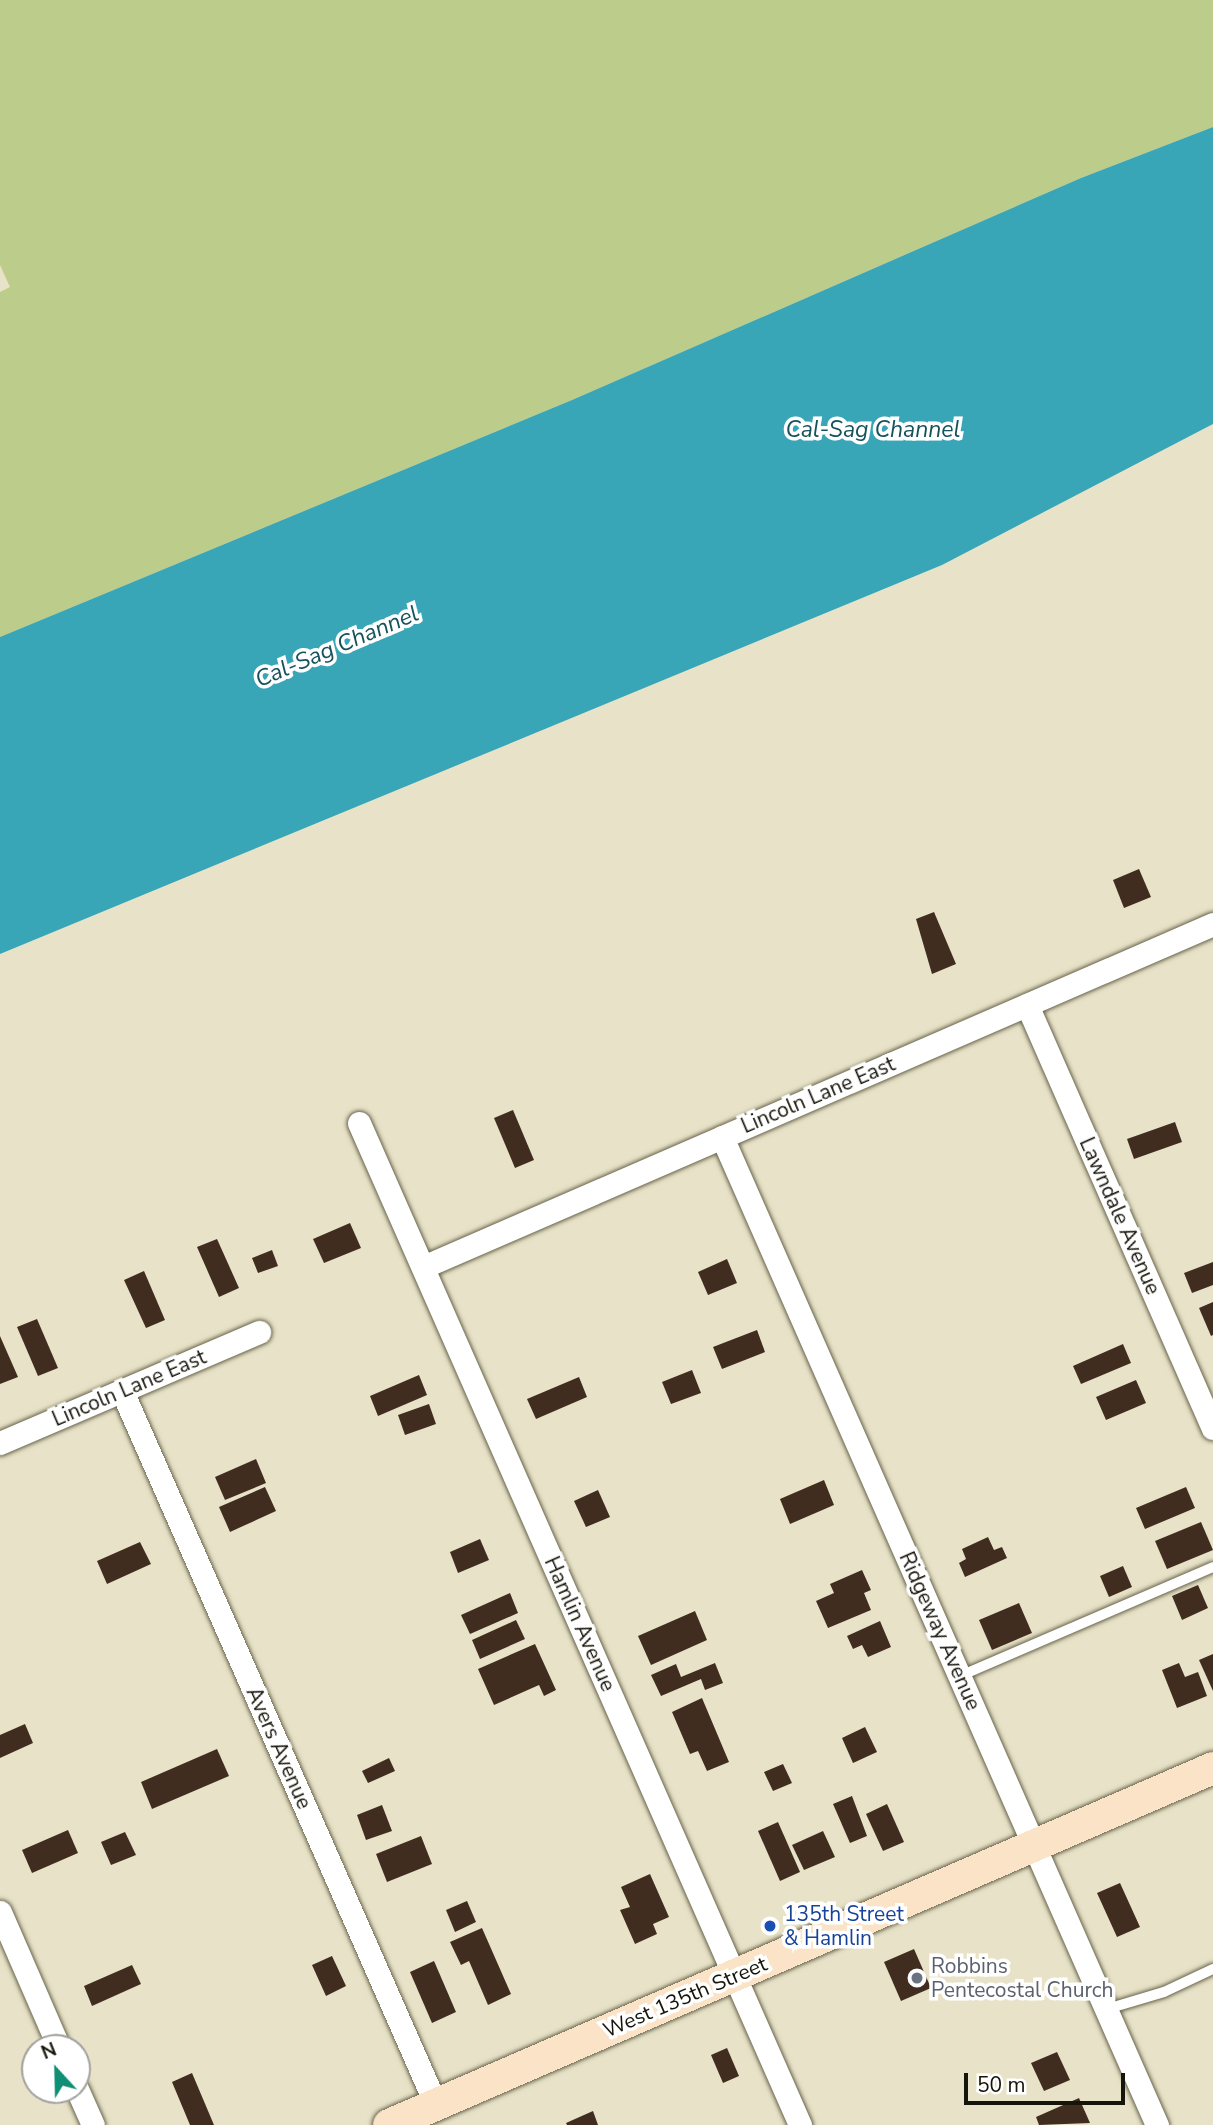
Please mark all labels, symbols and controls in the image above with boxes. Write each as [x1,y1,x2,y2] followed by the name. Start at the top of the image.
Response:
[786,416,960,444] water label: Cal-Sag Channel
[251,600,423,694] water label: Cal-Sag Channel
[737,1051,899,1139] street label: Lincoln Lane East
[1074,1133,1166,1299] street label: Lawndale Avenue
[48,1344,210,1432] street label: Lincoln Lane East
[894,1548,986,1714] street label: Ridgeway Avenue
[539,1553,621,1695] street label: Hamlin Avenue
[241,1683,317,1813] street label: Avers Avenue
[784,1901,904,1951] place label: 135th Street & Hamlin
[762,1918,778,1934] marker: 135th Street & Hamlin
[599,1951,771,2043] street label: West 135th Street
[931,1953,1113,2003] place label: Robbins Pentecostal Church
[909,1970,925,1986] marker: Robbins Pentecostal Church
[21,2034,91,2104] north arrow
[37,2037,60,2066] text: N
[968,2058,1129,2102] scale bar
[977,2071,1026,2099] text: 50 m

